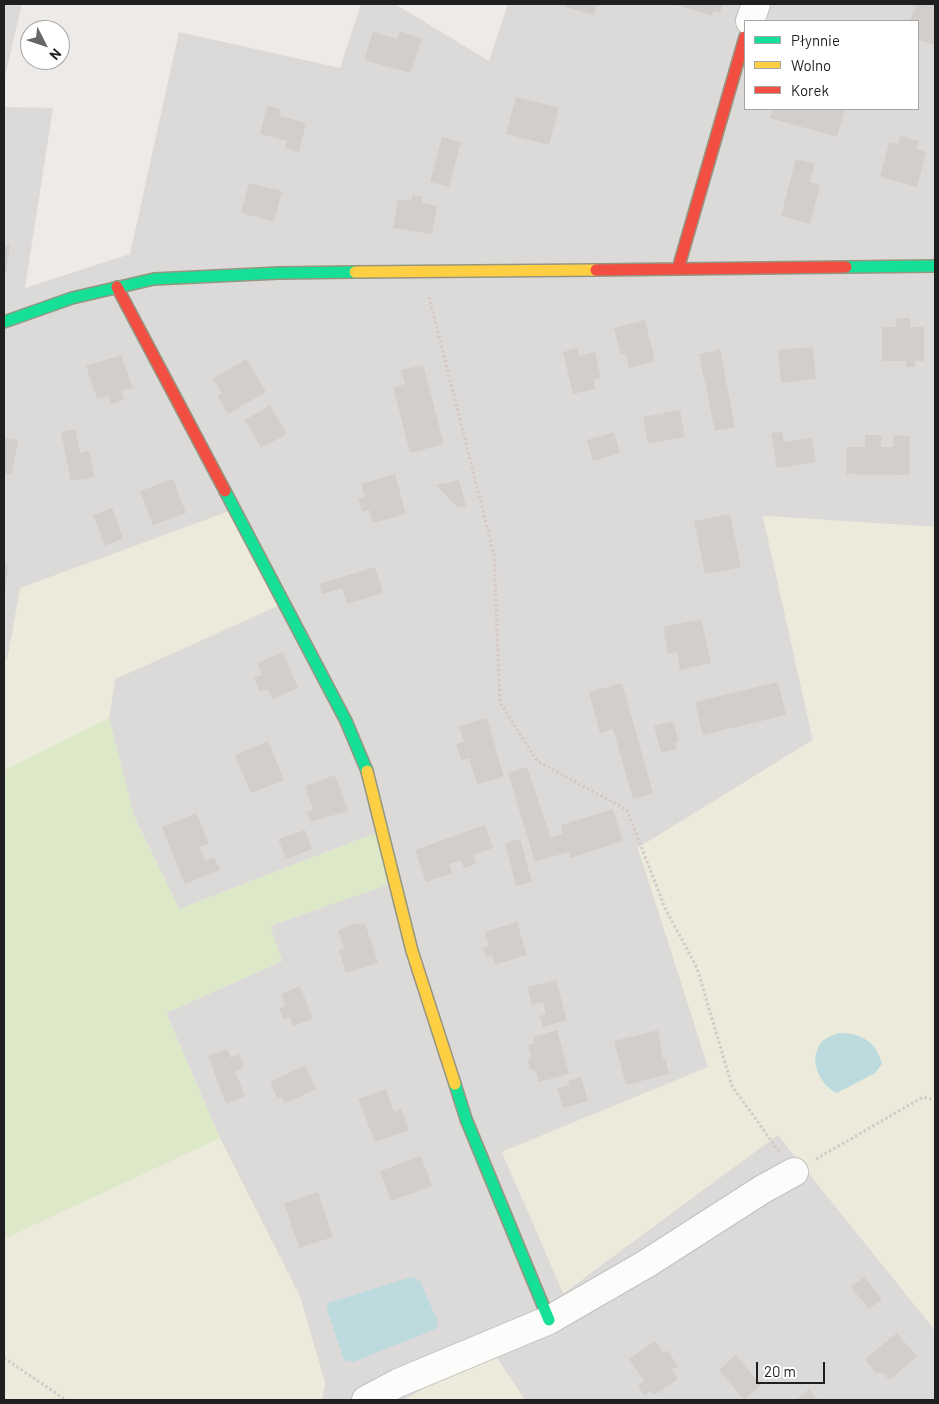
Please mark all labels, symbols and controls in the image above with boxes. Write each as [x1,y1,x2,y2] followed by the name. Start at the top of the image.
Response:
[20,20,70,70] north arrow
[744,20,919,110] legend
[791,31,840,49] text: Płynnie
[46,45,65,64] text: N
[791,56,831,74] text: Wolno
[791,81,829,99] text: Korek
[759,1352,828,1384] scale bar
[764,1362,796,1380] text: 20 m

